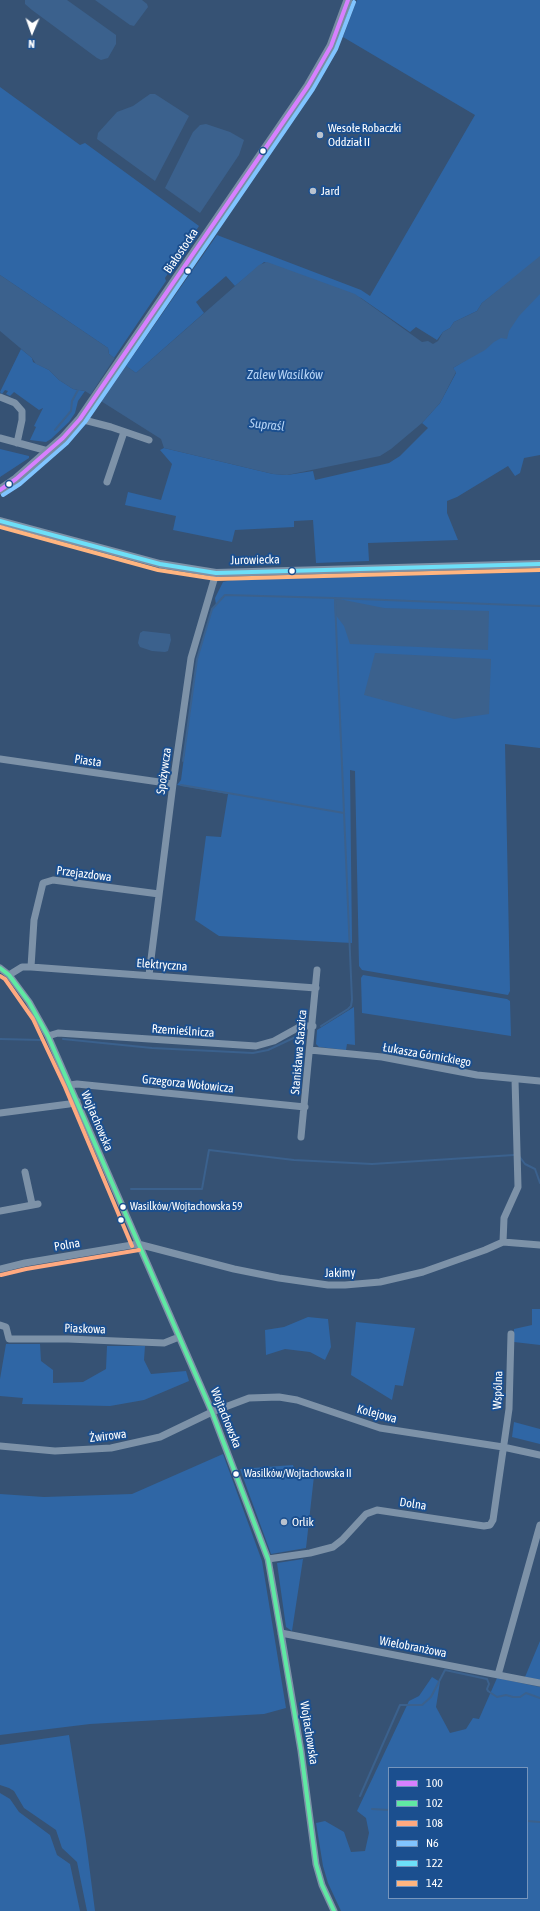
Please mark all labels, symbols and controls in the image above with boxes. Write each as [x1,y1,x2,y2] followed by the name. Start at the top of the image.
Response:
[12,12,52,52] north arrow
[28,38,35,50] text: N
[328,121,401,149] place label: Wesołe Robaczki Oddział II
[315,130,325,140] marker: Wesołe Robaczki Oddział II
[258,146,268,156] unlabelled marker
[321,184,340,198] place label: Jard
[308,186,318,196] marker: Jard
[161,226,201,276] street label: Białostocka
[183,266,193,276] unlabelled marker
[247,367,323,383] water label: Zalew Wasilków
[249,415,285,435] water label: Supraśl
[4,479,14,489] unlabelled marker
[230,552,280,568] street label: Jurowiecka
[287,566,297,576] unlabelled marker
[154,747,174,795] street label: Spożywcza
[74,752,102,770] street label: Piasta
[56,863,112,885] street label: Przejazdowa
[136,956,188,974] street label: Elektryczna
[288,1009,310,1095] street label: Stanisława Staszica
[151,1022,215,1040] street label: Rzemieślnicza
[382,1040,472,1070] street label: Łukasza Górnickiego
[141,1072,235,1096] street label: Grzegorza Wołowicza
[78,1089,116,1153] street label: Wojtachowska
[130,1200,242,1214] place label: Wasilków/Wojtachowska 59
[118,1202,128,1212] marker: Wasilków/Wojtachowska 59
[116,1215,126,1225] unlabelled marker
[53,1236,81,1254] street label: Polna
[325,1266,355,1280] street label: Jakimy
[64,1321,106,1337] street label: Piaskowa
[490,1370,506,1410] street label: Wspólna
[207,1386,245,1450] street label: Wojtachowska
[355,1402,399,1426] street label: Kolejowa
[89,1427,127,1445] street label: Żwirowa
[244,1467,352,1481] place label: Wasilków/Wojtachowska II
[231,1469,241,1479] marker: Wasilków/Wojtachowska II
[399,1495,427,1513] street label: Dolna
[292,1515,314,1529] place label: Orlik
[279,1517,289,1527] marker: Orlik
[378,1633,448,1661] street label: Wielobranżowa
[297,1700,321,1766] street label: Wojtachowska
[388,1767,528,1899] legend
[426,1776,443,1790] text: 100
[426,1796,443,1810] text: 102
[426,1816,443,1830] text: 108
[426,1836,439,1850] text: N6
[426,1856,443,1870] text: 122
[426,1876,443,1890] text: 142

